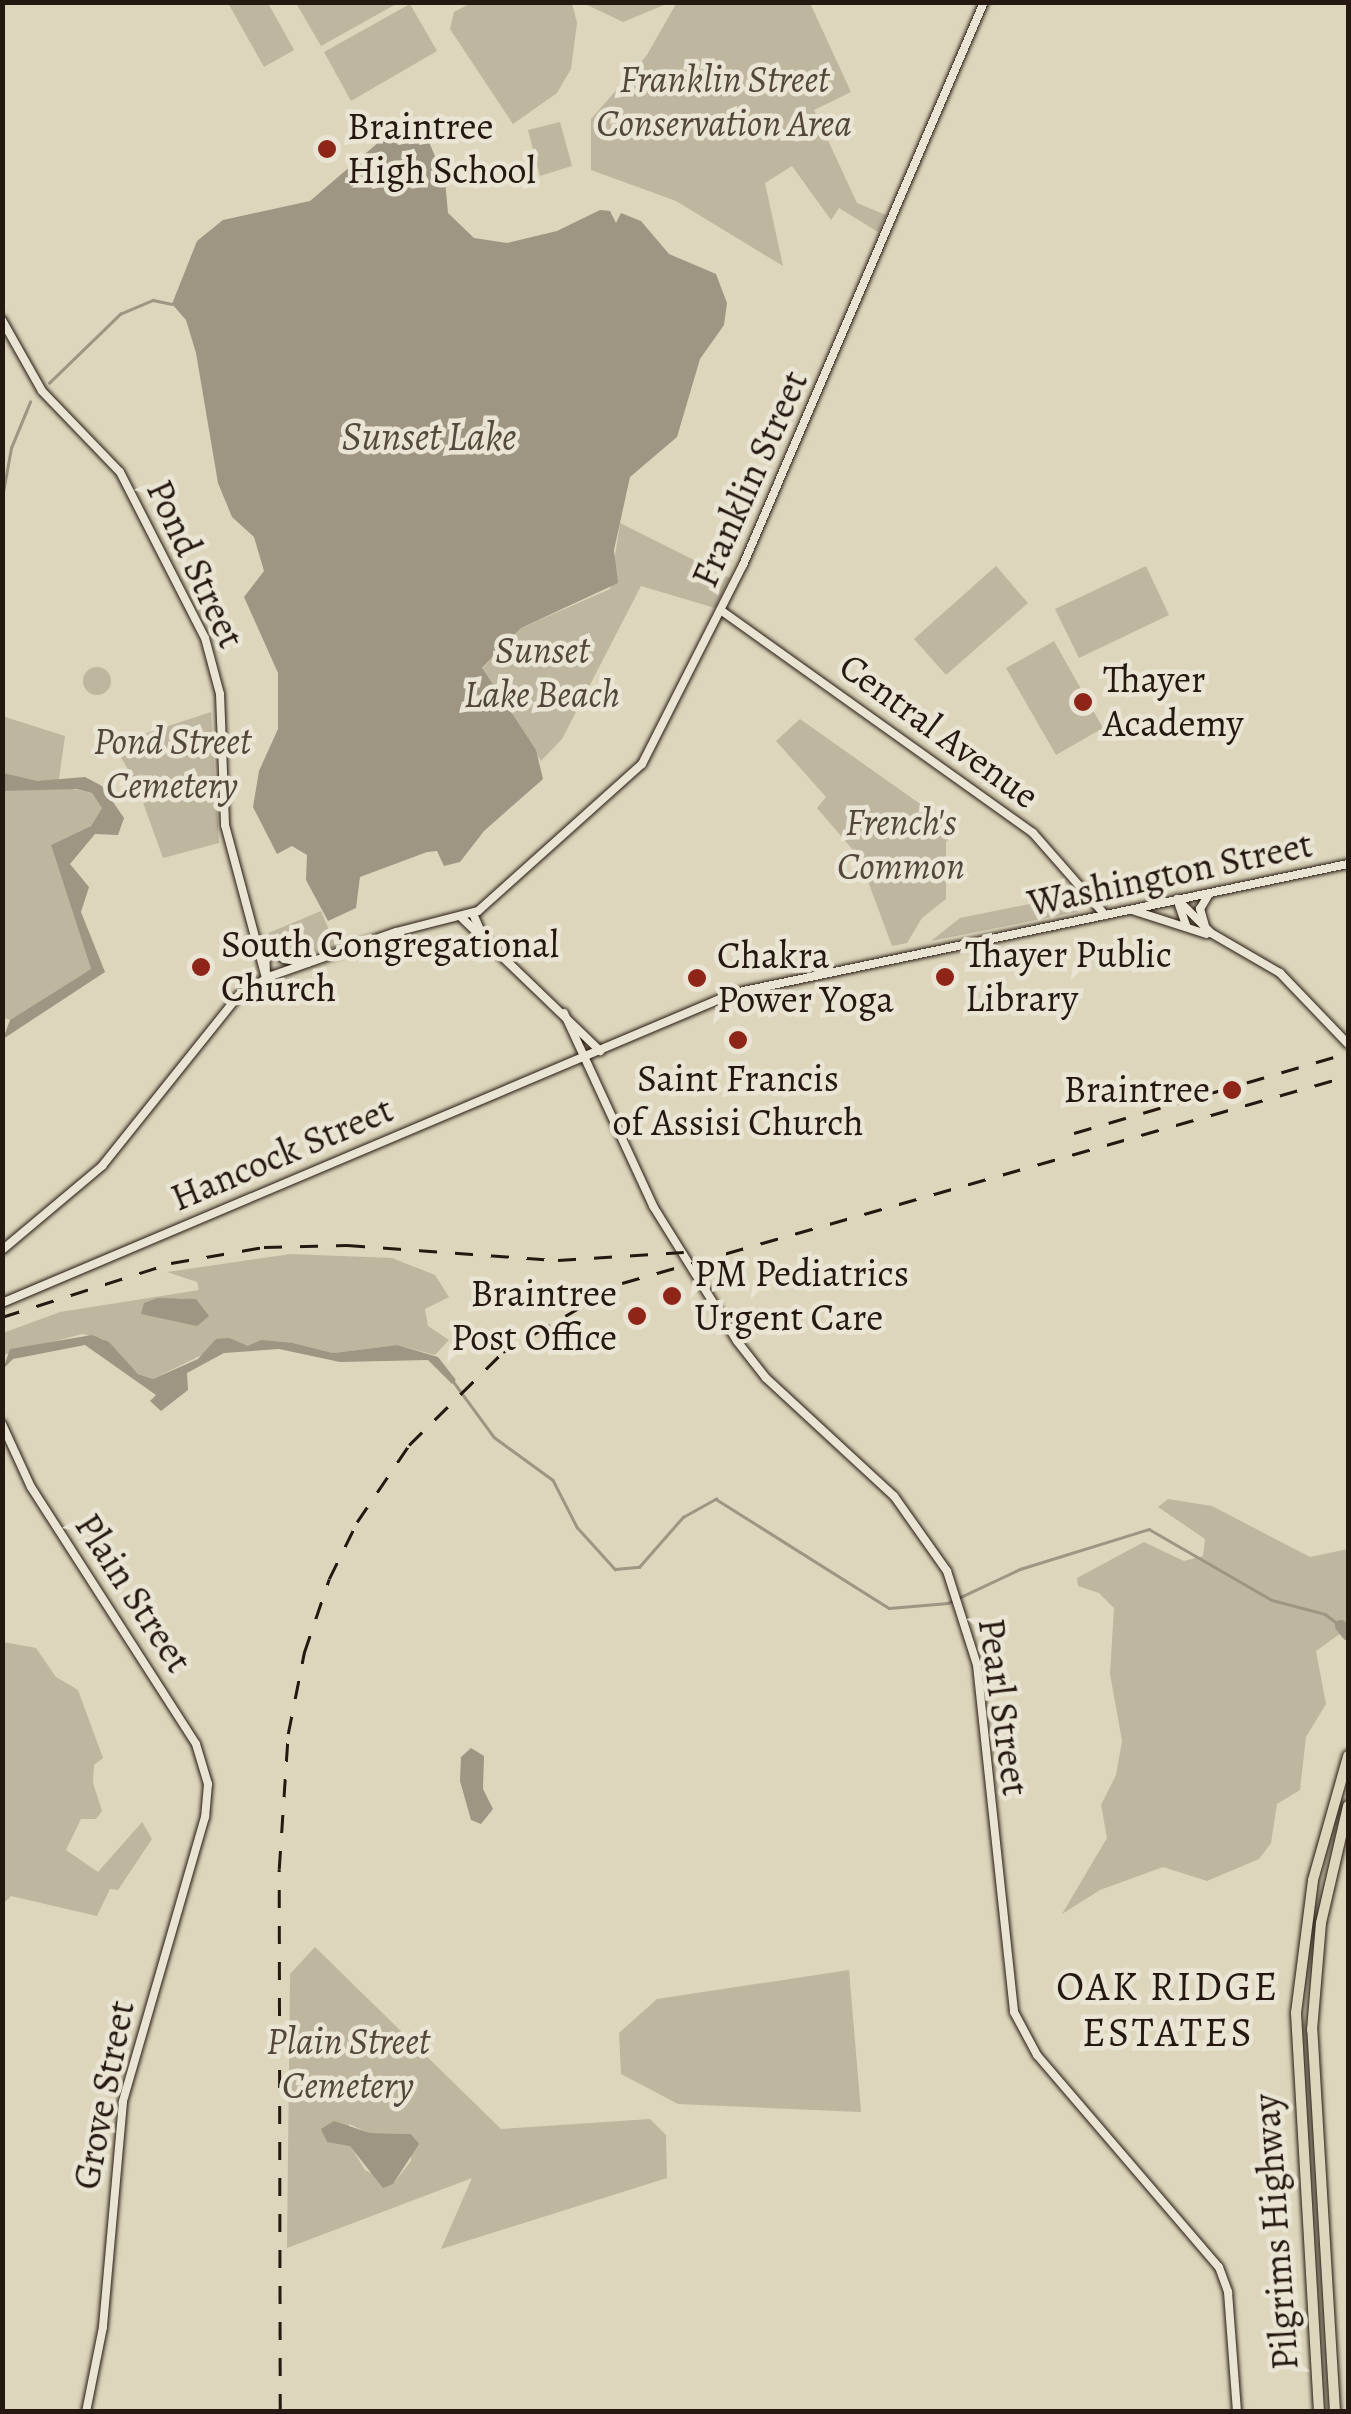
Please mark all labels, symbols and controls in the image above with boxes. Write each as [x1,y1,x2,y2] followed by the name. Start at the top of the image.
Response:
[596,57,852,146] park label: Franklin Street Conservation Area
[347,104,536,193] place label: Braintree High School
[316,138,338,160] marker: Braintree High School
[682,364,818,594] street label: Franklin Street
[342,413,516,461] water label: Sunset Lake
[136,473,254,655] street label: Pond Street
[464,628,620,718] park label: Sunset Lake Beach
[830,643,1048,819] street label: Central Avenue
[1103,657,1243,746] place label: Thayer Academy
[1072,691,1094,713] marker: Thayer Academy
[93,719,251,808] park label: Pond Street Cemetery
[837,800,965,889] park label: French's Common
[1024,822,1316,926] street label: Washington Street
[221,922,559,1012] place label: South Congregational Church
[965,932,1172,1022] place label: Thayer Public Library
[717,933,894,1022] place label: Chakra Power Yoga
[190,956,212,978] marker: South Congregational Church
[934,966,956,988] marker: Thayer Public Library
[686,967,708,989] marker: Chakra Power Yoga
[727,1029,749,1051] marker: Saint Francis of Assisi Church
[612,1056,864,1146] place label: Saint Francis of Assisi Church
[1064,1067,1210,1113] place label: Braintree
[1219,1077,1245,1103] marker: Braintree
[164,1087,400,1221] street label: Hancock Street
[694,1251,909,1340] place label: PM Pediatrics Urgent Care
[451,1271,617,1360] place label: Braintree Post Office
[659,1283,685,1309] marker: PM Pediatrics Urgent Care
[626,1305,648,1327] marker: Braintree Post Office
[65,1505,201,1681] street label: Plain Street
[968,1615,1038,1799] street label: Pearl Street
[1056,1963,1280,2057] district label: OAK RIDGE ESTATES
[63,1997,145,2193] street label: Grove Street
[266,2019,430,2108] park label: Plain Street Cemetery
[1244,2092,1308,2372] street label: Pilgrims Highway

